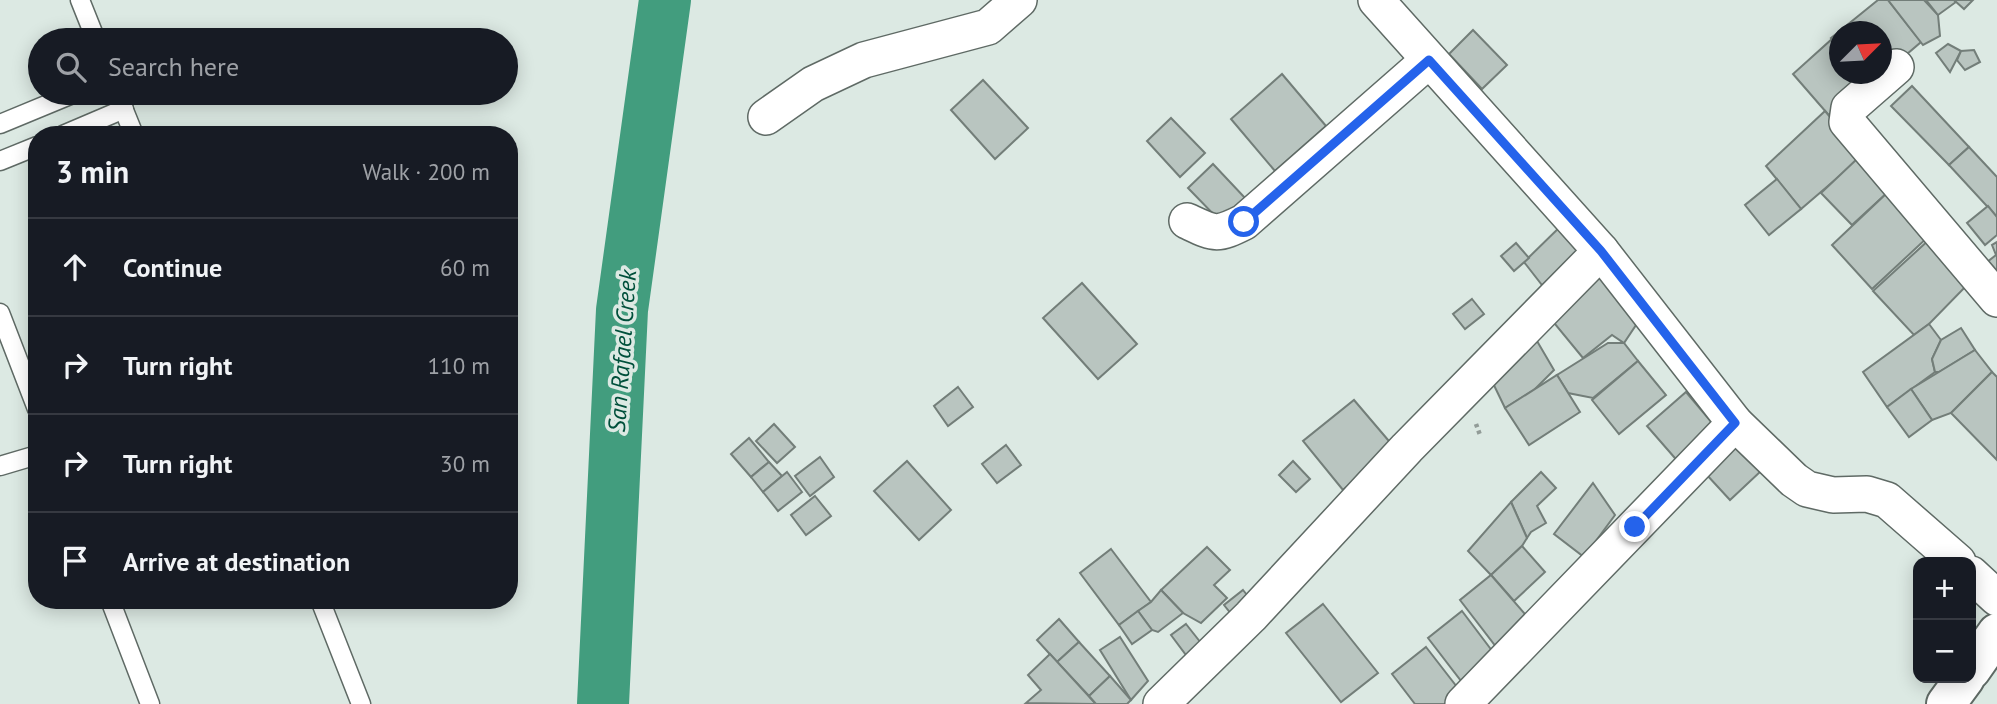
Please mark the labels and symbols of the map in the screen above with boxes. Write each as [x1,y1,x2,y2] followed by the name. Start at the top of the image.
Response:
[1829,21,1892,84] north arrow
[1228,206,1259,237] route start
[601,268,643,433] water label: San Rafael Creek
[1619,511,1650,542] route end

